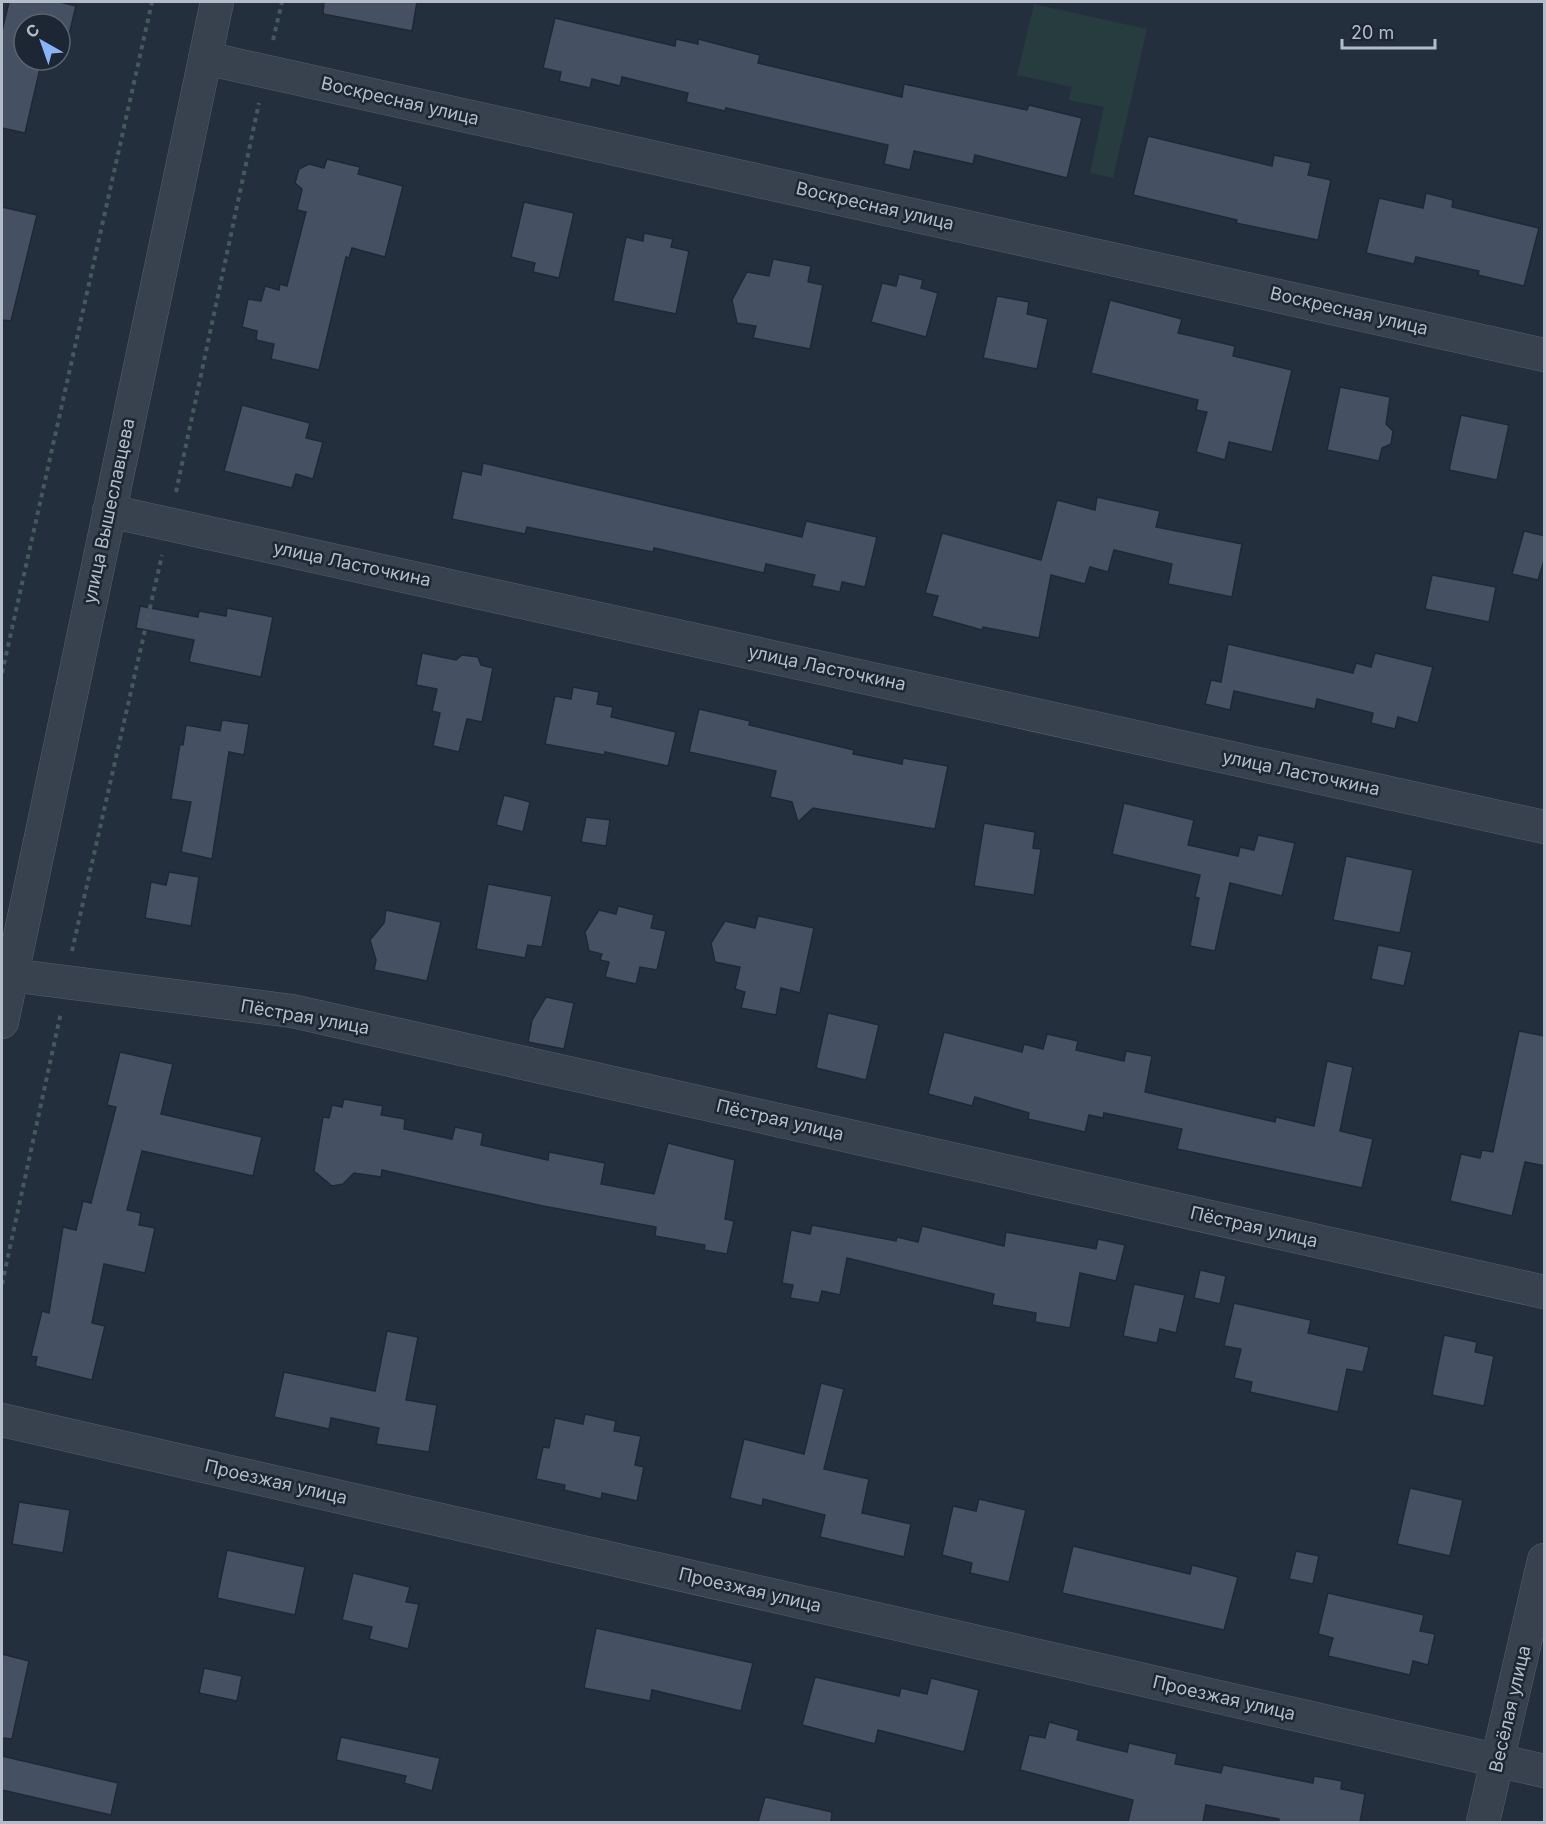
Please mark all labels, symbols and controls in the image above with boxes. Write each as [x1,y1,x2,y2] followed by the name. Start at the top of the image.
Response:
[12,12,72,72] north arrow
[1342,12,1435,50] scale bar
[21,19,43,42] text: С
[1351,22,1394,43] text: 20 m
[319,72,481,129] street label: Воскресная улица
[794,177,956,234] street label: Воскресная улица
[1268,282,1430,339] street label: Воскресная улица
[79,416,138,606] street label: улица Вышеславцева
[271,537,433,590] street label: улица Ласточкина
[746,641,908,694] street label: улица Ласточкина
[1220,746,1382,799] street label: улица Ласточкина
[239,995,371,1038] street label: Пёстрая улица
[714,1095,846,1144] street label: Пёстрая улица
[1188,1202,1320,1251] street label: Пёстрая улица
[203,1455,349,1508] street label: Проезжая улица
[677,1563,823,1616] street label: Проезжая улица
[1485,1643,1534,1774] street label: Весёлая улица
[1151,1671,1297,1724] street label: Проезжая улица

